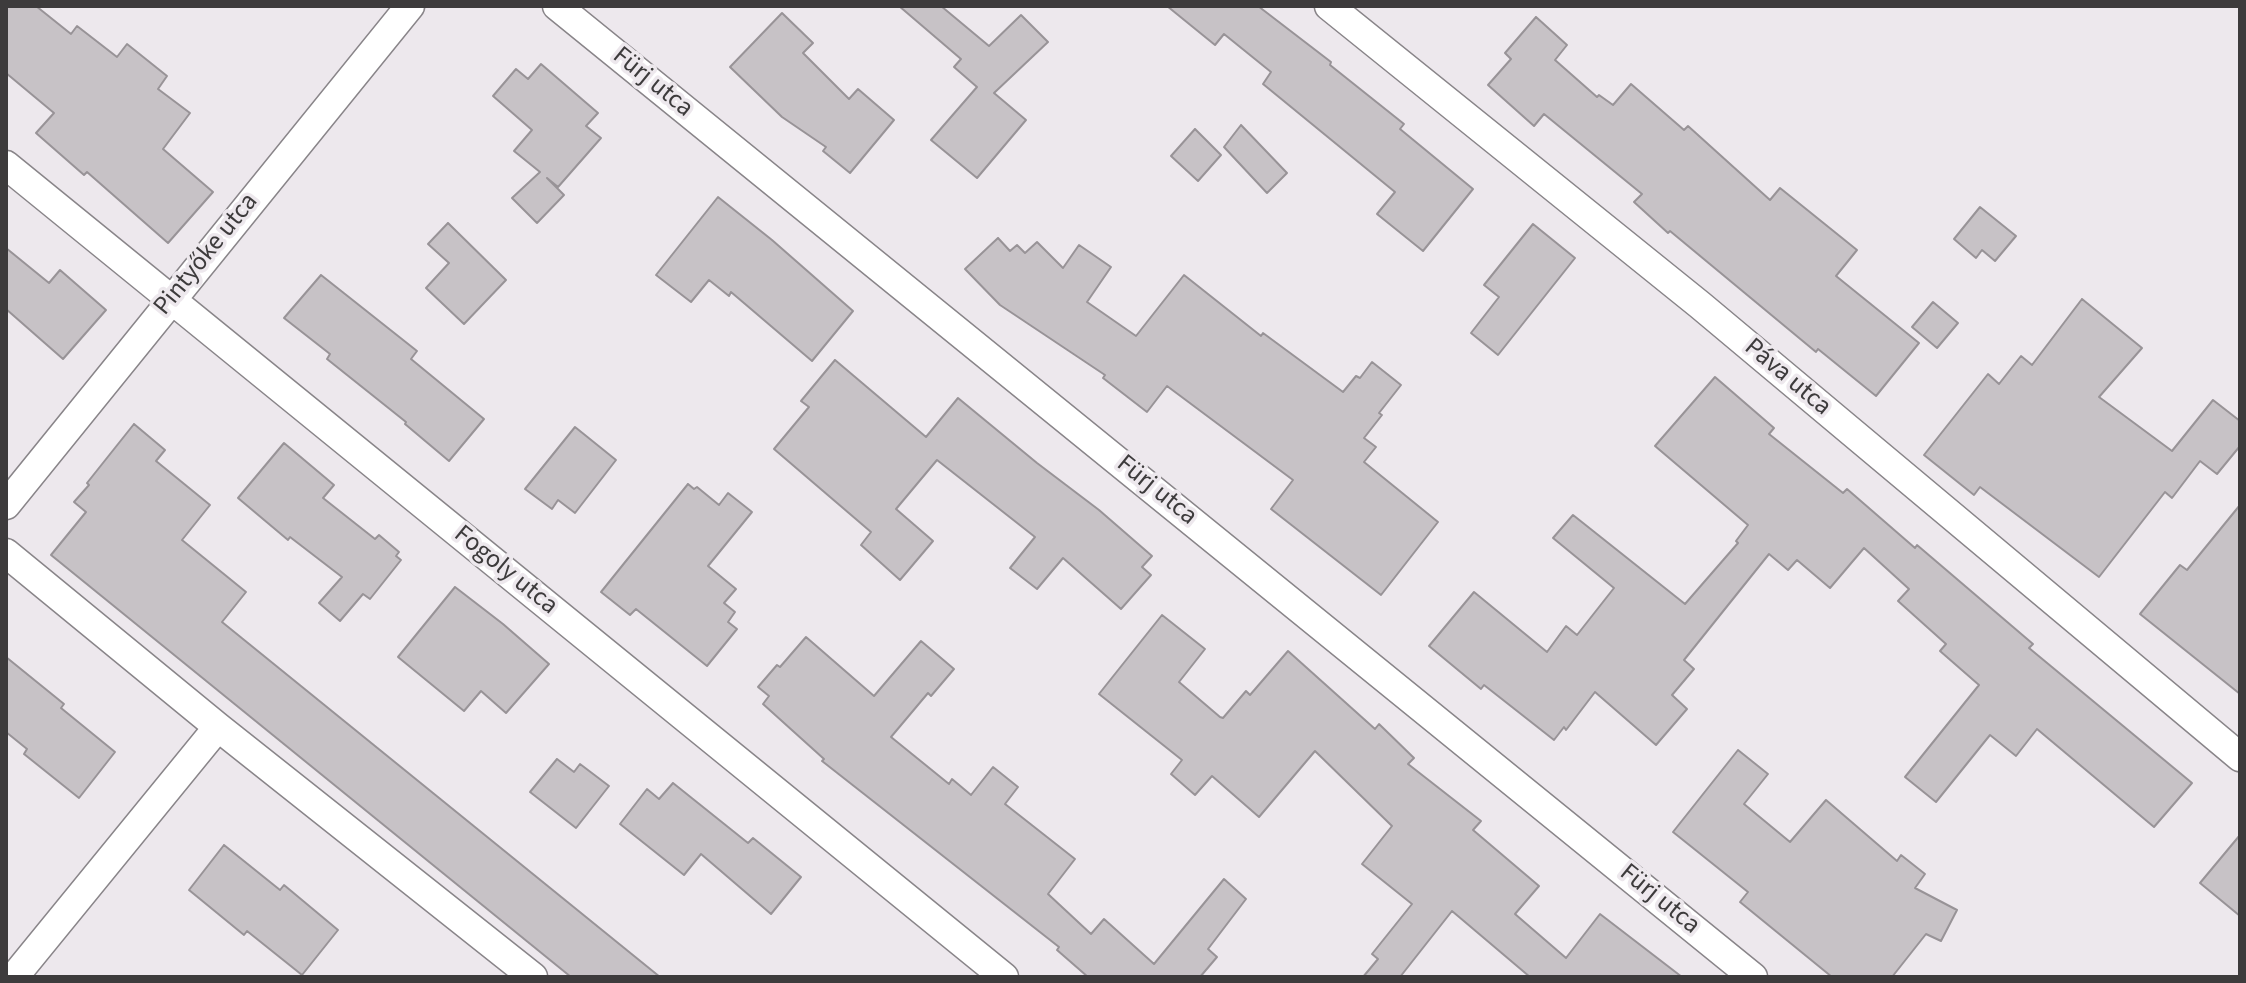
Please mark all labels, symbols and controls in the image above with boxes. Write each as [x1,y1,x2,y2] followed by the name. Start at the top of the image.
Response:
[605,41,699,125] street label: Fürj utca
[148,188,266,322] street label: Pintyőke utca
[1737,333,1837,423] street label: Páva utca
[1109,449,1203,533] street label: Fürj utca
[447,520,563,622] street label: Fogoly utca
[1612,858,1706,942] street label: Fürj utca

